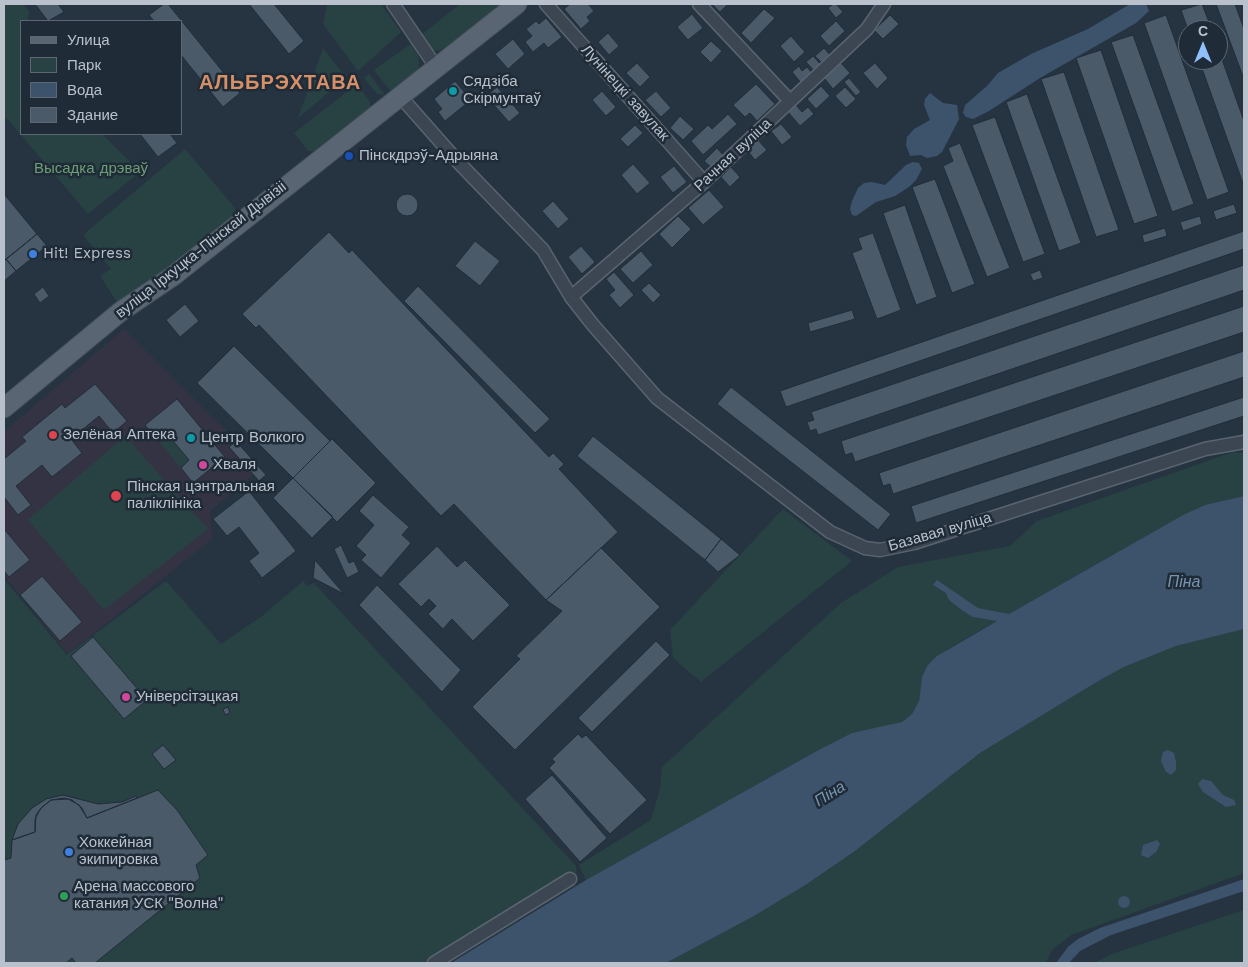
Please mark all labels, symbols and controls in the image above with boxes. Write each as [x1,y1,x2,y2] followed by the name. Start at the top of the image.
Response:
[20,20,182,135] legend
[1178,20,1228,70] north arrow
[1198,23,1208,39] text: С
[67,31,110,49] text: Улица
[577,41,673,145] street label: Лунінецкі завулак
[67,56,101,74] text: Парк
[198,71,362,95] district label: АЛЬБРЭХТАВА
[463,73,541,108] place label: Сядзіба Скірмунтаў
[67,81,102,99] text: Вода
[447,85,459,97] marker: Сядзіба Скірмунтаў
[67,106,118,124] text: Здание
[691,115,775,195] street label: Рачная вуліца
[359,147,498,165] place label: Пінскдрэў-Адрыяна
[343,150,355,162] marker: Пінскдрэў-Адрыяна
[34,160,148,178] park label: Высадка дрэваў
[112,178,290,322] street label: вуліца Іркуцка-Пінскай Дывізіі
[43,245,131,263] place label: Hit! Express
[27,248,39,260] marker: Hit! Express
[63,426,175,444] place label: Зелёная Аптека
[47,429,59,441] marker: Зелёная Аптека
[201,429,304,447] place label: Центр Волкого
[185,432,197,444] marker: Центр Волкого
[213,456,256,474] place label: Хваля
[197,459,209,471] marker: Хваля
[127,478,275,513] place label: Пінская цэнтральная паліклініка
[109,489,123,503] marker: Пінская цэнтральная паліклініка
[886,509,994,555] street label: Базавая вуліца
[1168,572,1200,592] water label: Піна
[136,688,238,706] place label: Універсітэцкая
[120,691,132,703] marker: Універсітэцкая
[811,777,849,811] water label: Піна
[79,834,158,869] place label: Хоккейная экипировка
[63,846,75,858] marker: Хоккейная экипировка
[74,878,224,913] place label: Арена массового катания УСК "Волна"
[58,890,70,902] marker: Арена массового катания УСК "Волна"

